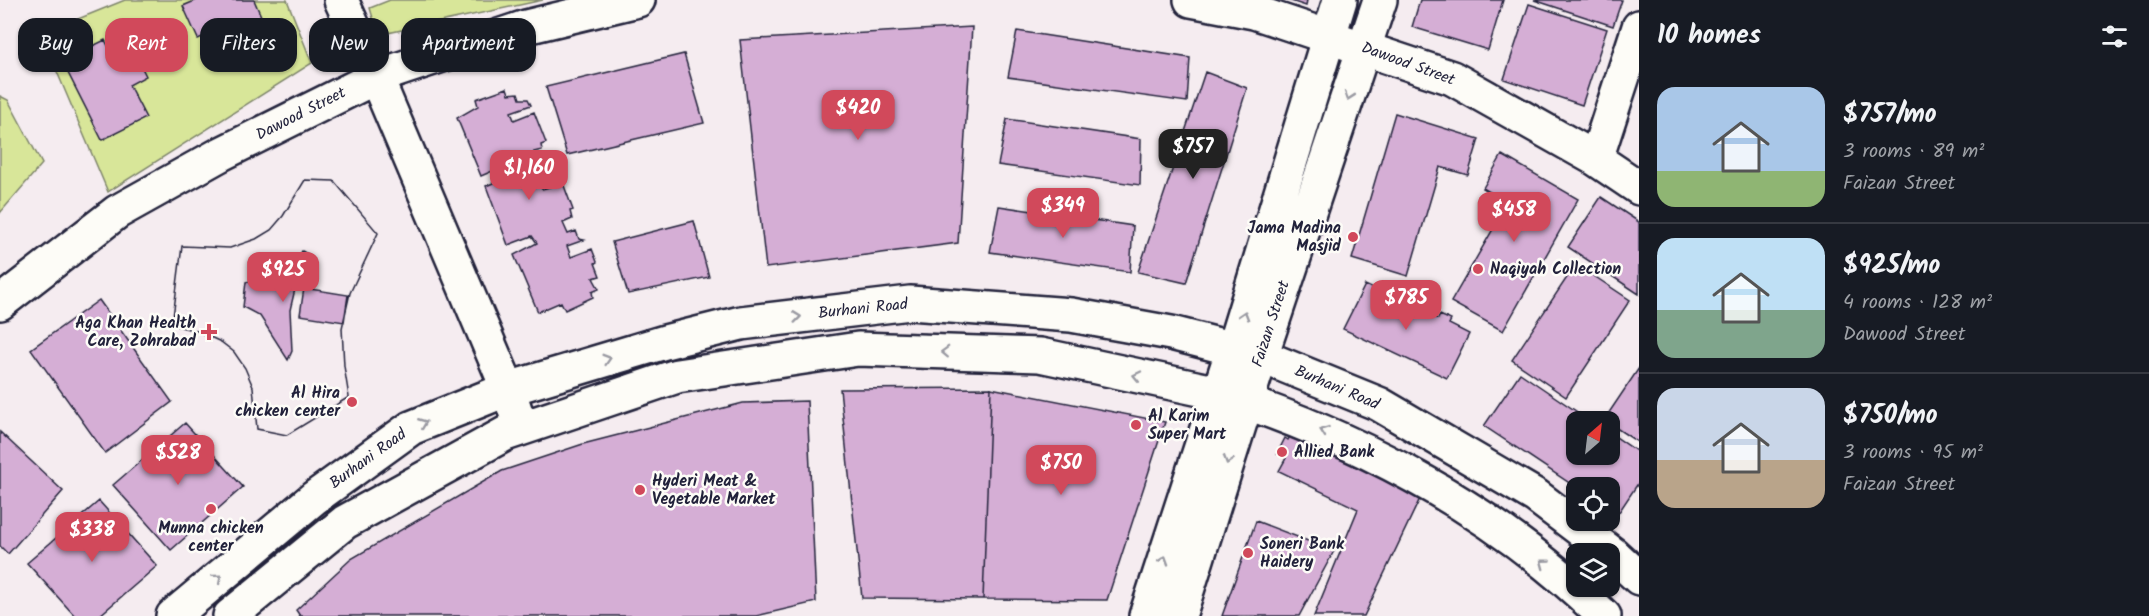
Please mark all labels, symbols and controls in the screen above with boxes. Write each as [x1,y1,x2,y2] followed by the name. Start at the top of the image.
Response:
[1657,15,1761,57] text: 10 homes
[18,18,93,72] chip: Buy
[105,18,188,72] chip: Rent
[200,18,297,72] chip: Filters
[309,18,389,72] chip: New
[401,18,536,72] chip: Apartment
[2098,20,2131,53] icon: filters
[1358,35,1459,93] street label: Dawood Street
[252,80,351,147] street label: Dawood Street
[822,90,894,141] pin: $420
[1343,90,1356,101] one-way arrow
[836,93,880,125] text: $420
[1843,94,1937,136] text: $757/mo
[1705,111,1777,183] icon: home
[1157,129,1229,180] pin: $757
[1173,132,1213,164] text: $757
[1843,136,1984,168] text: 3 rooms · 89 m²
[480,150,578,201] pin: $1,160
[504,153,554,185] text: $1,160
[1843,168,1955,200] text: Faizan Street
[1027,188,1099,239] pin: $349
[1041,191,1085,223] text: $349
[1478,192,1550,243] pin: $458
[1492,195,1536,227] text: $458
[1248,216,1341,259] place label: Jama Madina Masjid
[1346,230,1360,244] marker: Jama Madina Masjid
[1843,245,1940,287] text: $925/mo
[247,252,319,303] pin: $925
[261,255,305,287] text: $925
[1490,257,1621,282] place label: Naqiyah Collection
[1471,262,1485,276] marker: Naqiyah Collection
[1705,262,1777,334] icon: home
[1245,277,1297,371] street label: Faizan Street
[1370,280,1442,331] pin: $785
[1384,283,1428,315] text: $785
[1843,287,1992,319] text: 4 rooms · 128 m²
[817,292,910,326] street label: Burhani Road
[1237,310,1249,321] one-way arrow
[75,311,196,354] place label: Aga Khan Health Care, Zohrabad
[792,311,802,323] one-way arrow
[1843,319,1966,351] text: Dawood Street
[200,323,218,341] marker: Aga Khan Health Care, Zohrabad
[940,346,949,358] one-way arrow
[601,354,612,366] one-way arrow
[1291,359,1384,418] street label: Burhani Road
[1133,370,1143,383] one-way arrow
[235,381,341,424] place label: Al Hira chicken center
[345,395,359,409] marker: Al Hira chicken center
[1843,395,1938,437] text: $750/mo
[1148,404,1227,447] place label: Al Karim Super Mart
[1566,411,1620,465] north arrow
[1566,411,1620,597] map controls
[1705,412,1777,484] icon: home
[417,418,428,430] one-way arrow
[1129,418,1143,432] marker: Al Karim Super Mart
[324,422,413,496] street label: Burhani Road
[1319,426,1330,438] one-way arrow
[142,435,214,486] pin: $528
[1843,437,1983,469] text: 3 rooms · 95 m²
[155,438,201,470] text: $528
[1294,440,1375,465] place label: Allied Bank
[1025,445,1097,496] pin: $750
[1275,445,1289,459] marker: Allied Bank
[1040,448,1082,480] text: $750
[1223,454,1235,465] one-way arrow
[652,469,776,512] place label: Hyderi Meat & Vegetable Market
[1843,469,1955,501] text: Faizan Street
[1566,477,1620,531] button: locate
[633,483,647,497] marker: Hyderi Meat & Vegetable Market
[204,502,218,516] marker: Munna chicken center
[56,512,128,563] pin: $338
[69,515,115,547] text: $338
[158,516,264,559] place label: Munna chicken center
[1260,532,1345,575] place label: Soneri Bank Haidery
[1566,543,1620,597] button: layers
[1241,546,1255,560] marker: Soneri Bank Haidery
[1157,555,1170,566] one-way arrow
[1540,560,1551,571] one-way arrow
[211,575,222,586] one-way arrow

